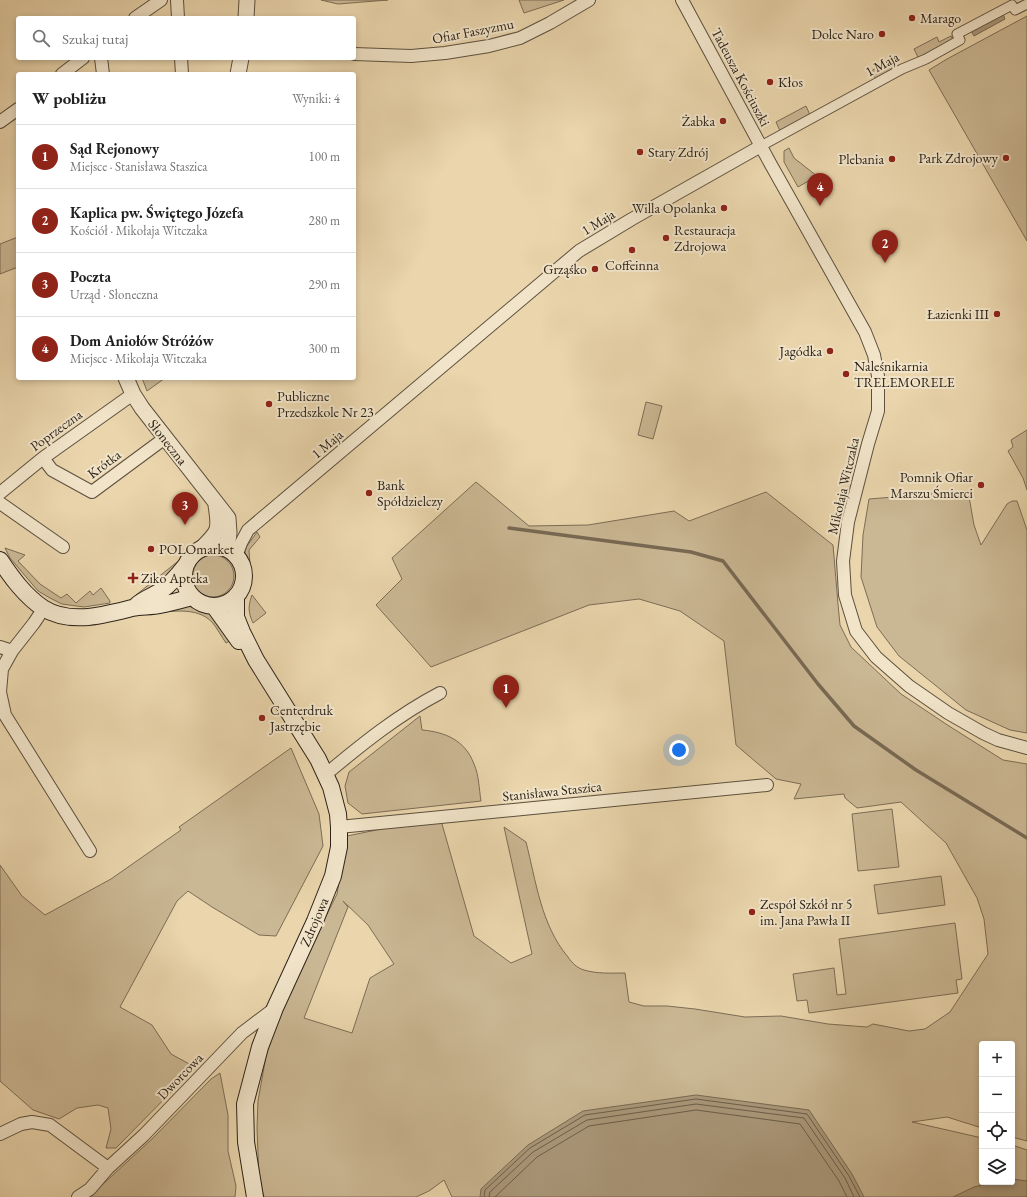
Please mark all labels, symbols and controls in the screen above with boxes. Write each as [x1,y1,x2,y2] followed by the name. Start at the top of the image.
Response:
[920,9,961,27] place label: Marago
[907,13,917,23] marker: Marago
[431,14,516,48] street label: Ofiar Faszyzmu
[16,16,356,60] search box
[707,25,775,130] street label: Tadeusza Kościuszki
[811,25,874,43] place label: Dolce Naro
[30,27,52,49] icon: search
[62,29,128,48] text: Szukaj tutaj
[877,29,887,39] marker: Dolce Naro
[862,47,903,80] street label: 1 Maja
[778,73,803,91] place label: Kłos
[765,77,775,87] marker: Kłos
[32,87,106,109] text: W pobliżu
[292,90,340,107] text: Wyniki: 4
[682,112,715,130] place label: Żabka
[718,116,728,126] marker: Żabka
[70,139,159,158] text: Sąd Rejonowy
[648,143,708,161] place label: Stary Zdrój
[635,147,645,157] marker: Stary Zdrój
[42,148,48,165] text: 1
[309,148,340,165] text: 100 m
[919,149,999,167] place label: Park Zdrojowy
[839,150,884,168] place label: Plebania
[1001,153,1011,163] marker: Park Zdrojowy
[887,154,897,164] marker: Plebania
[70,158,208,175] text: Miejsce · Stanisława Staszica
[807,173,833,206] pin: 4
[632,199,716,217] place label: Willa Opolanka
[70,203,243,222] text: Kaplica pw. Świętego Józefa
[719,203,729,213] marker: Willa Opolanka
[578,205,618,239] street label: 1 Maja
[42,212,48,229] text: 2
[309,212,340,229] text: 280 m
[674,221,736,255] place label: Restauracja Zdrojowa
[70,222,208,239] text: Kościół · Mikołaja Witczaka
[872,230,898,263] pin: 2
[661,233,671,243] marker: Restauracja Zdrojowa
[627,245,637,255] marker: Coffeinna
[605,256,659,274] place label: Coffeinna
[543,260,587,278] place label: Grząśko
[590,264,600,274] marker: Grząśko
[70,267,111,286] text: Poczta
[42,276,48,293] text: 3
[309,276,340,293] text: 290 m
[70,286,158,303] text: Urząd · Słoneczna
[927,305,989,323] place label: Łazienki III
[992,309,1002,319] marker: Łazienki III
[70,331,214,350] text: Dom Aniołów Stróżów
[42,340,48,357] text: 4
[309,340,340,357] text: 300 m
[778,342,822,360] place label: Jagódka
[825,346,835,356] marker: Jagódka
[70,350,207,367] text: Miejsce · Mikołaja Witczaka
[854,357,955,391] place label: Naleśnikarnia TRELEMORELE
[841,369,851,379] marker: Naleśnikarnia TRELEMORELE
[277,387,374,421] place label: Publiczne Przedszkole Nr 23
[264,399,274,409] marker: Publiczne Przedszkole Nr 23
[26,405,86,455] street label: Poprzeczna
[144,415,192,469] street label: Słoneczna
[307,425,347,462] street label: 1 Maja
[823,435,863,536] street label: Mikołaja Witczaka
[84,445,125,483] street label: Krótka
[890,468,974,502] place label: Pomnik Ofiar Marszu Śmierci
[377,476,444,510] place label: Bank Spółdzielczy
[976,480,986,490] marker: Pomnik Ofiar Marszu Śmierci
[364,488,374,498] marker: Bank Spółdzielczy
[172,492,198,525] pin: 3
[159,540,234,558] place label: POLOmarket
[146,544,156,554] marker: POLOmarket
[141,569,209,587] place label: Ziko Apteka
[128,573,138,583] marker: Ziko Apteka
[493,675,519,708] pin: 1
[269,701,333,735] place label: Centerdruk Jastrzębie
[257,713,267,723] marker: Centerdruk Jastrzębie
[669,740,689,760] your location
[502,777,603,805] street label: Stanisława Staszica
[296,894,333,949] street label: Zdrojowa
[760,895,853,929] place label: Zespół Szkół nr 5 im. Jana Pawła II
[747,907,757,917] marker: Zespół Szkół nr 5 im. Jana Pawła II
[979,1041,1015,1185] map controls
[979,1041,1015,1077] button: +
[153,1048,207,1103] street label: Dworcowa
[979,1077,1015,1113] button: −
[979,1113,1015,1149] button: locate
[979,1149,1015,1185] button: layers

